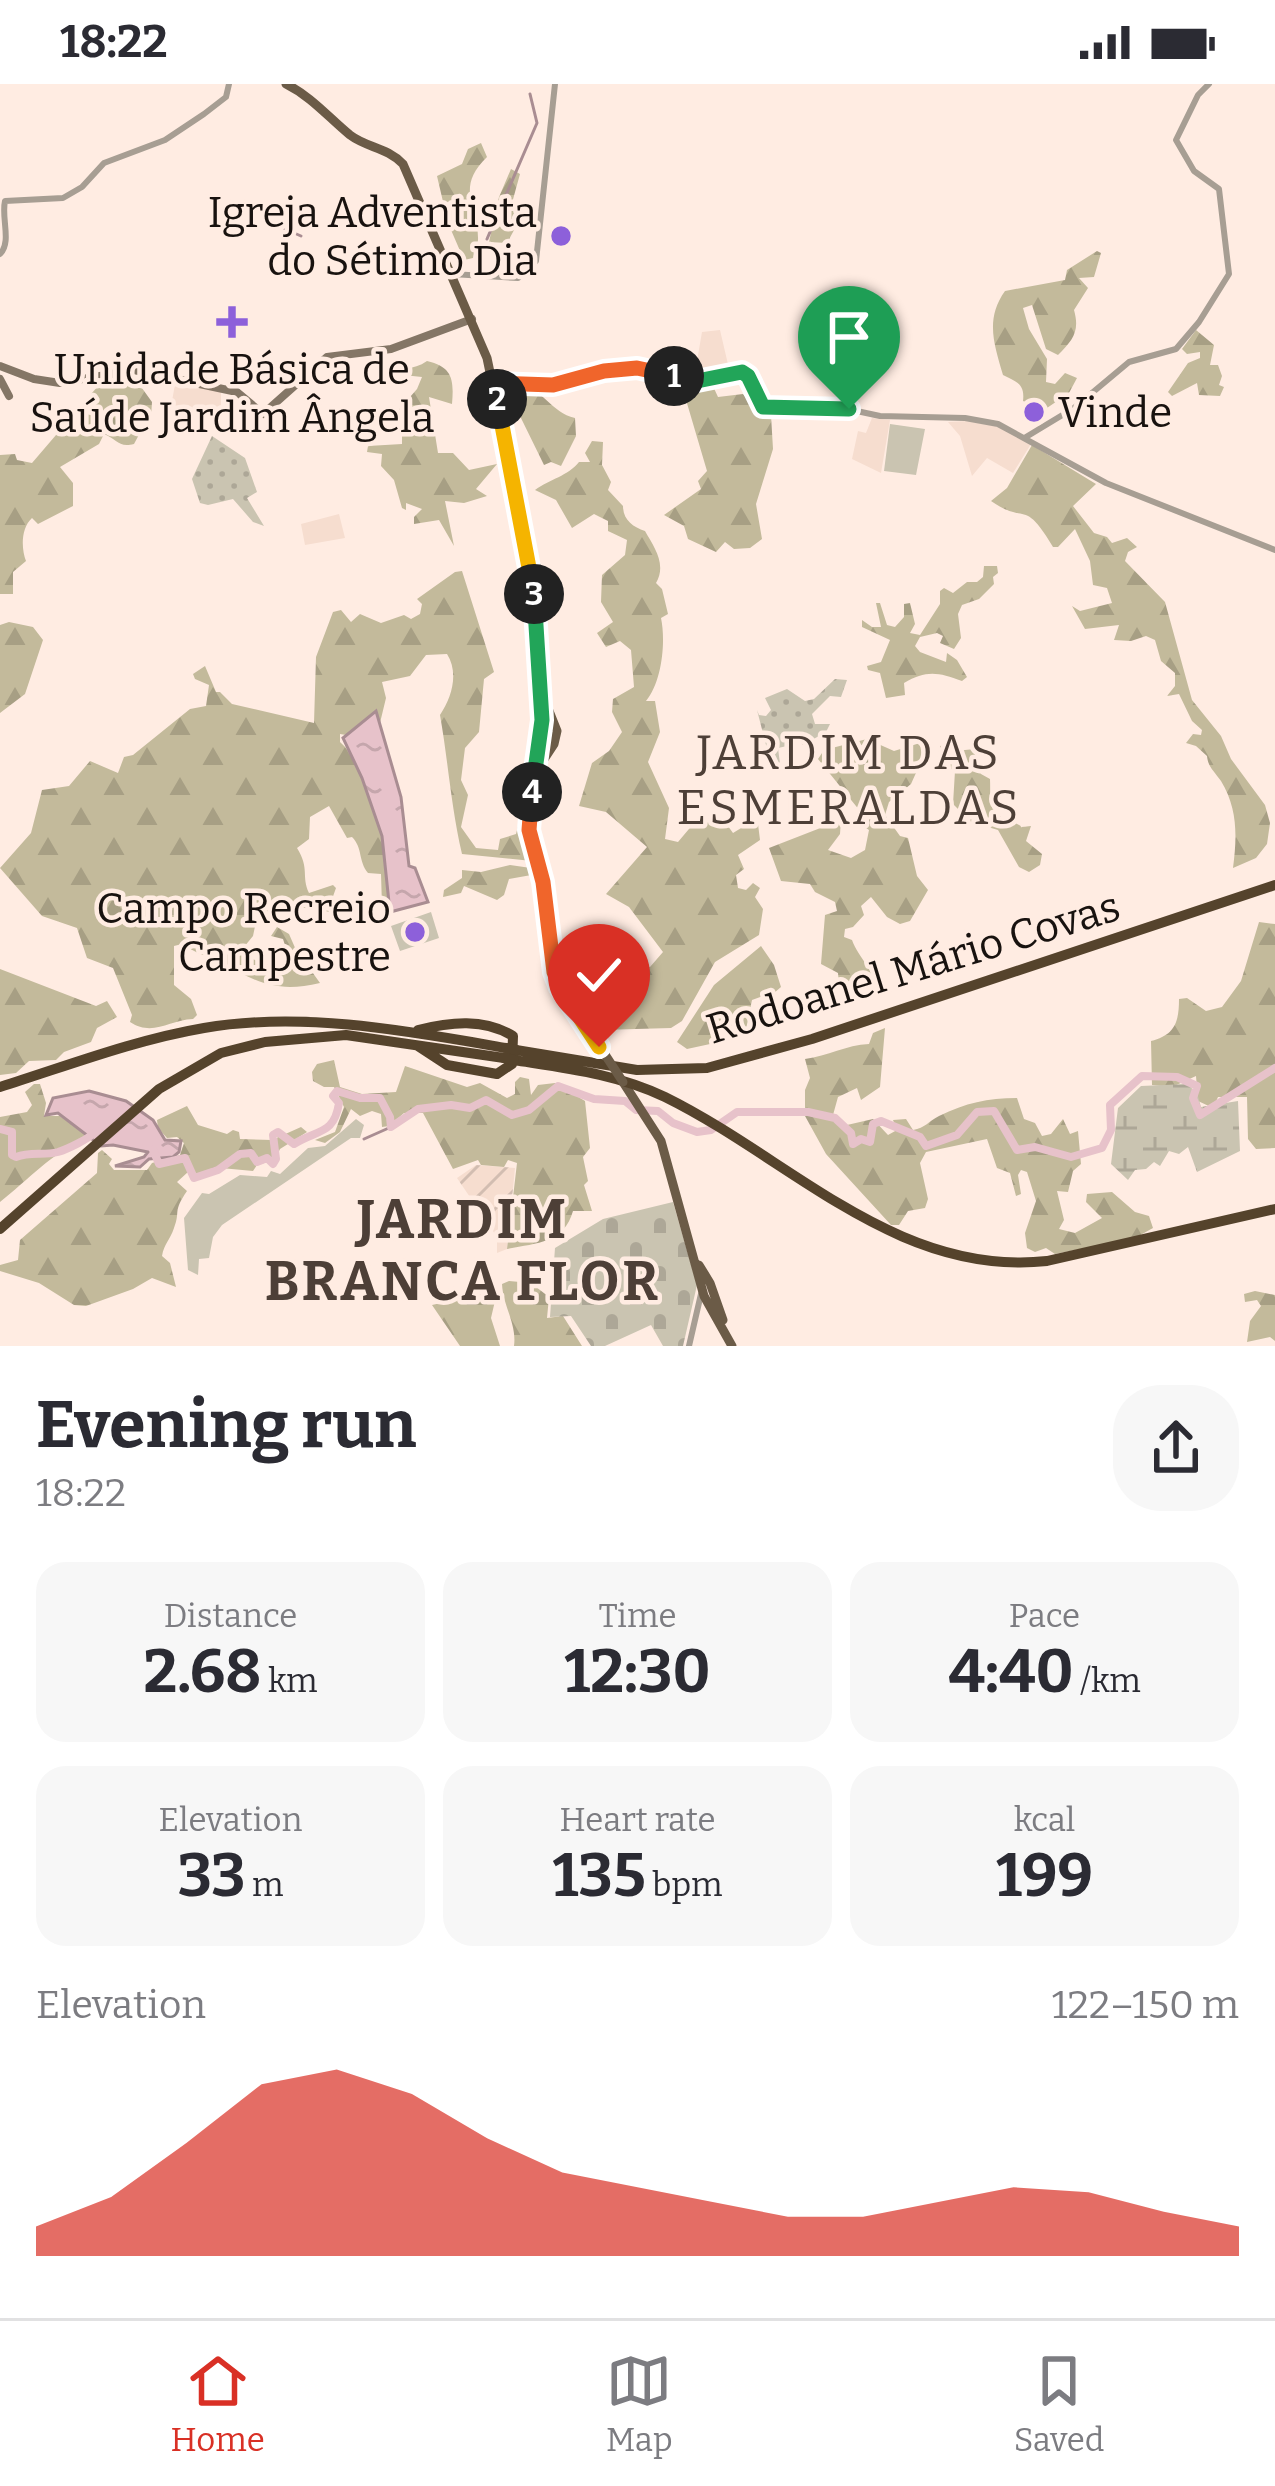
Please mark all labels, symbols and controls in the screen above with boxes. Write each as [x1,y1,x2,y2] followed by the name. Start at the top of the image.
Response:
[60,15,168,69] text: 18:22
[208,188,537,286] place label: Igreja Adventista do Sétimo Dia
[548,223,574,249] marker: Igreja Adventista do Sétimo Dia
[798,286,900,409] pin
[816,304,882,370] icon: arrive
[216,306,248,338] marker: Unidade Básica de Saúde Jardim Ângela
[30,345,434,443] place label: Unidade Básica de Saúde Jardim Ângela
[644,346,704,406] pin: 1
[667,356,681,396] text: 1
[467,369,527,429] pin: 2
[488,379,506,419] text: 2
[1058,388,1172,438] place label: Vinde
[1021,399,1047,425] marker: Vinde
[504,564,564,624] pin: 3
[524,574,544,614] text: 3
[676,724,1022,837] district label: JARDIM DAS ESMERALDAS
[502,762,562,822] pin: 4
[522,772,542,812] text: 4
[701,881,1126,1055] street label: Rodoanel Mário Covas
[96,884,391,982] place label: Campo Recreio Campestre
[402,919,428,945] marker: Campo Recreio Campestre
[548,924,650,1047] pin
[566,942,632,1008] icon: check
[265,1188,661,1314] district label: JARDIM BRANCA FLOR
[36,1385,417,1464] text: Evening run
[1113,1385,1239,1511] button: share
[36,1470,126,1516] text: 18:22
[164,1596,297,1636] text: Distance
[599,1596,676,1636] text: Time
[1009,1596,1080,1636] text: Pace
[143,1636,261,1708] text: 2.68
[564,1636,711,1708] text: 12:30
[948,1636,1074,1708] text: 4:40
[261,1661,318,1701] text: km
[1074,1661,1141,1701] text: /km
[159,1800,302,1840] text: Elevation
[559,1800,716,1840] text: Heart rate
[1014,1800,1075,1840] text: kcal
[177,1840,246,1912] text: 33
[552,1840,646,1912] text: 135
[996,1840,1093,1912] text: 199
[246,1865,284,1905] text: m
[646,1865,723,1905] text: bpm
[36,1982,206,2028] text: Elevation
[1052,1982,1239,2028] text: 122–150 m
[171,2348,265,2460] tab: Home
[606,2348,673,2460] tab: Map
[1014,2348,1104,2460] tab: Saved

